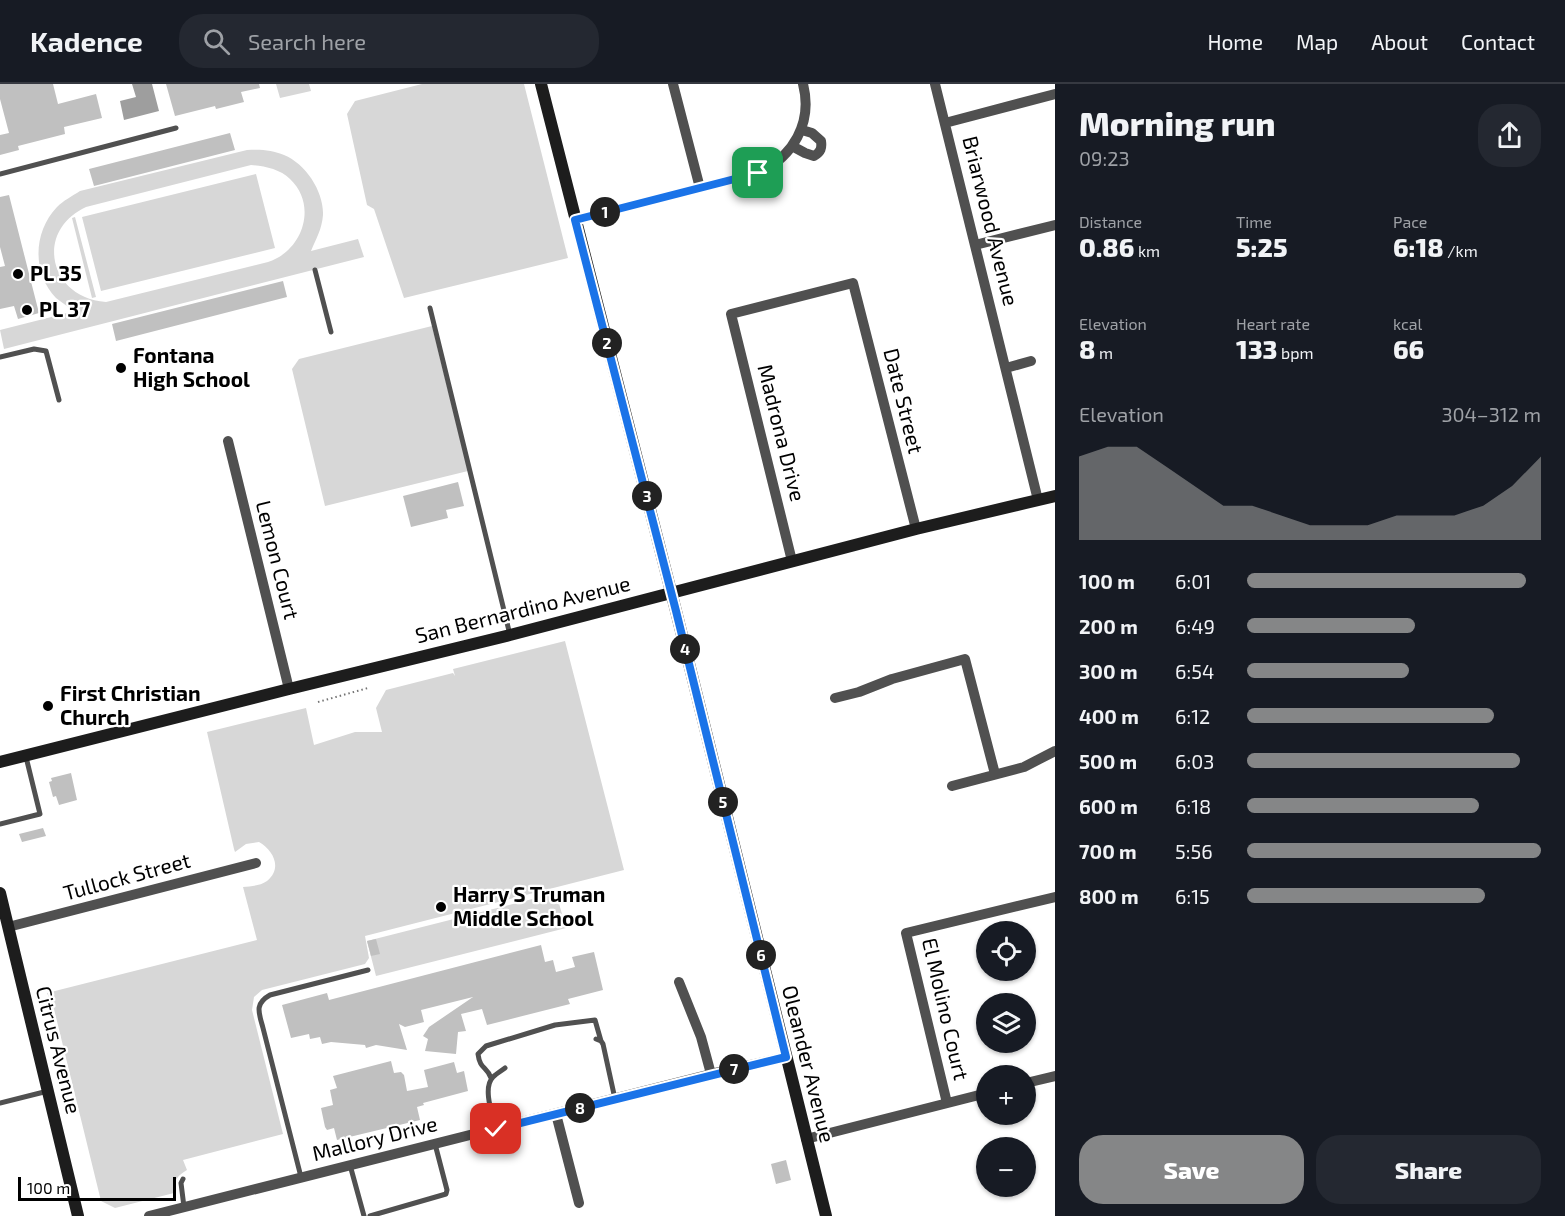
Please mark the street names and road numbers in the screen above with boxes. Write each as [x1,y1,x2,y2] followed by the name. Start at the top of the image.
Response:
[958,133,1025,308] street label: Briarwood Avenue
[879,345,930,456] street label: Date Street
[753,362,812,504] street label: Madrona Drive
[252,498,305,622] street label: Lemon Court
[413,570,633,647] street label: San Bernardino Avenue
[60,847,193,905] street label: Tullock Street
[918,935,975,1082] street label: El Molino Court
[778,982,841,1145] street label: Oleander Avenue
[32,983,87,1116] street label: Citrus Avenue
[310,1110,440,1165] street label: Mallory Drive

